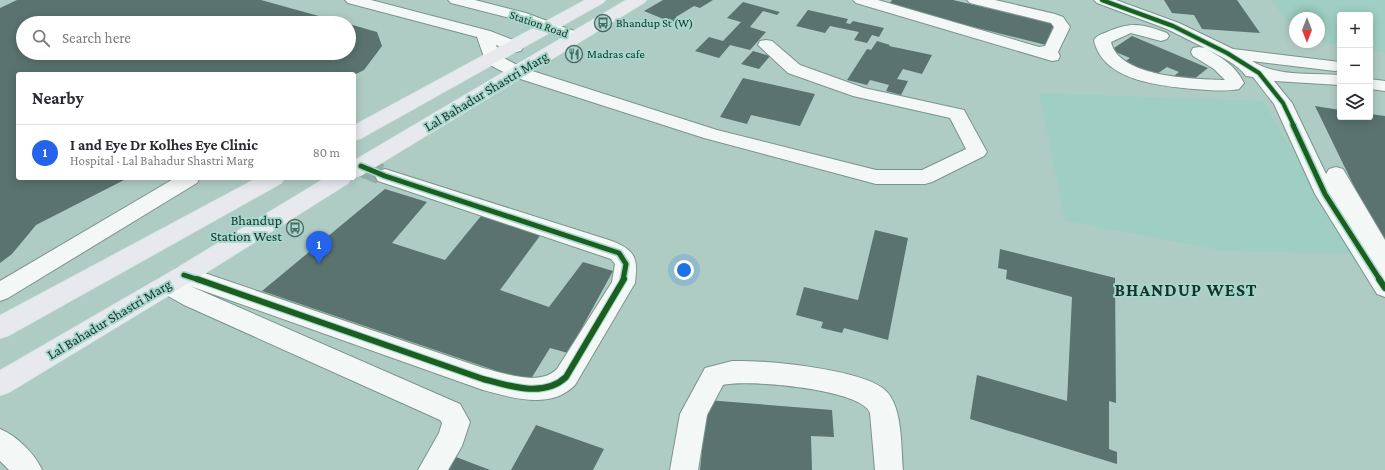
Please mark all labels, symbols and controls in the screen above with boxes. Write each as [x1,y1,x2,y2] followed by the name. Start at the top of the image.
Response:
[508,7,571,41] street label: Station Road
[1289,12,1325,48] north arrow
[1337,12,1373,120] map controls
[1337,12,1373,48] button: +
[593,13,613,33] bus stop icon: Bhandup St (W)
[16,16,356,60] search box
[616,16,693,30] place label: Bhandup St (W)
[30,27,52,49] icon: search
[62,30,131,46] text: Search here
[564,44,584,64] restaurant icon: Madras cafe
[421,47,551,134] street label: Lal Bahadur Shastri Marg
[587,47,645,61] place label: Madras cafe
[1337,48,1373,84] button: −
[1337,84,1373,120] button: layers
[32,89,84,108] text: Nearby
[70,137,258,153] text: I and Eye Dr Kolhes Eye Clinic
[43,145,47,160] text: 1
[313,145,340,160] text: 80 m
[70,153,254,168] text: Hospital · Lal Bahadur Shastri Marg
[210,212,282,244] place label: Bhandup Station West
[285,218,305,238] bus stop icon: Bhandup Station West
[306,231,332,264] pin: 1
[674,260,694,280] your location
[44,275,174,362] street label: Lal Bahadur Shastri Marg
[1114,280,1258,300] district label: BHANDUP WEST

